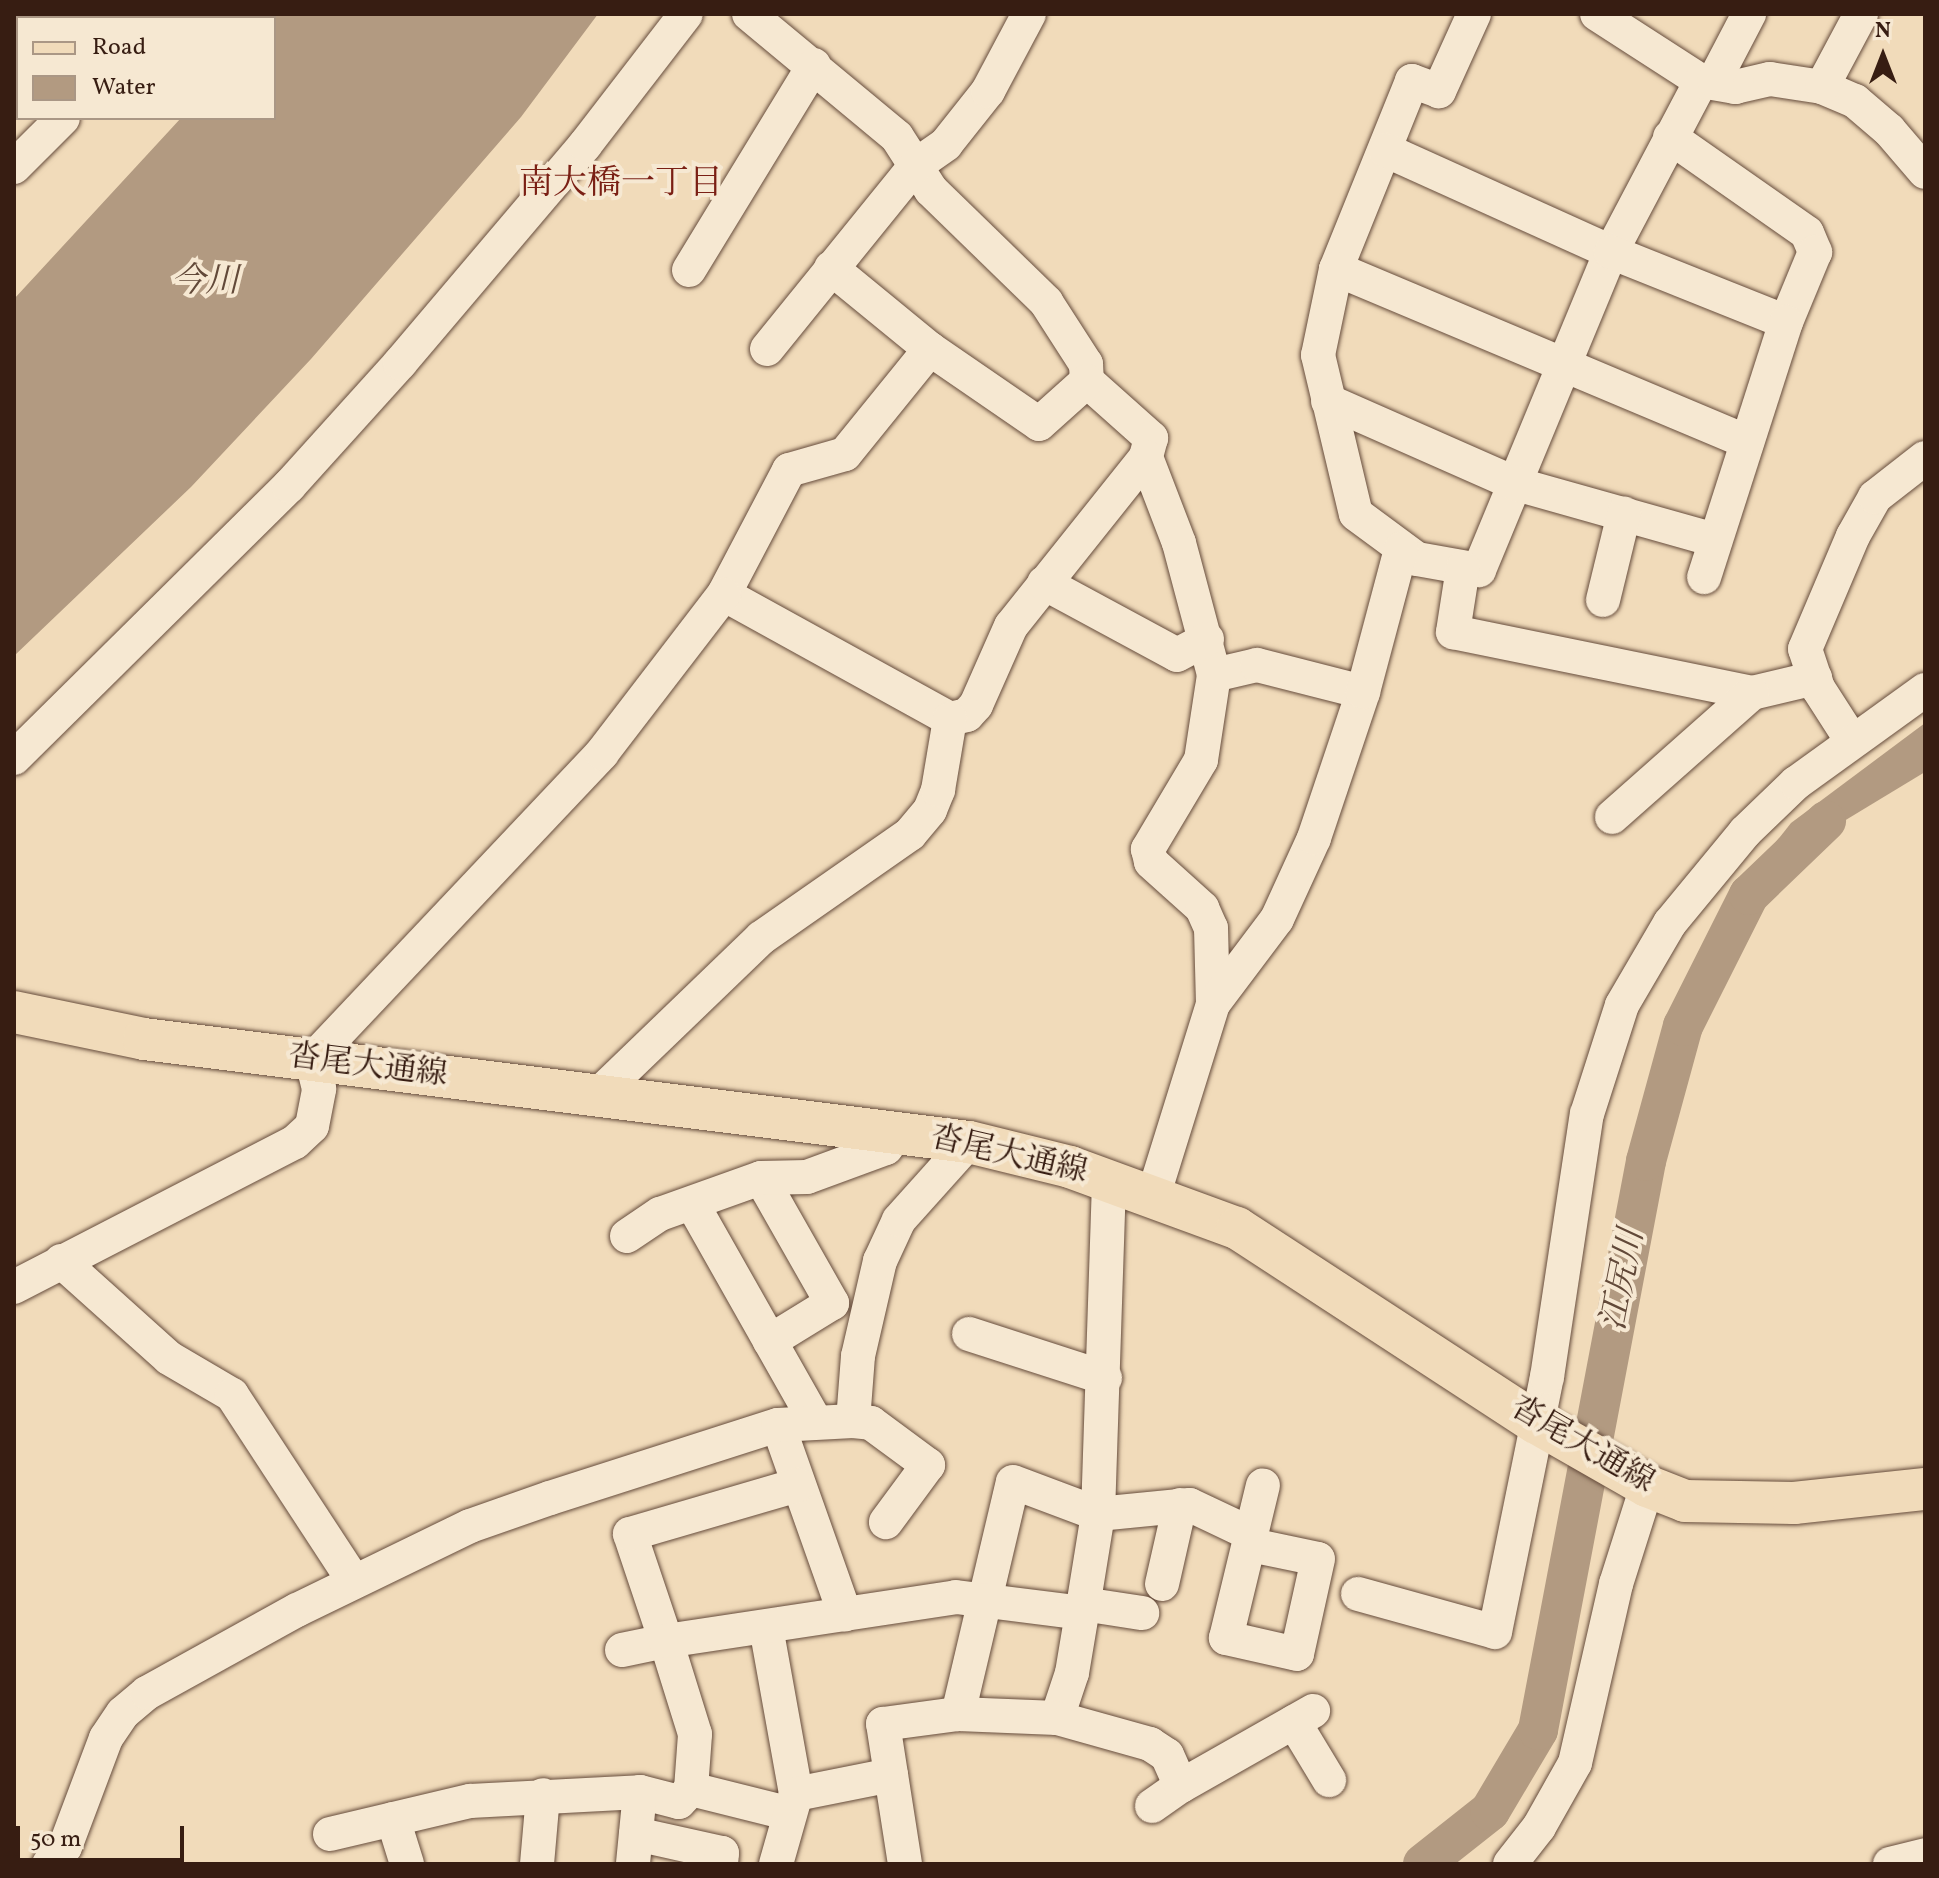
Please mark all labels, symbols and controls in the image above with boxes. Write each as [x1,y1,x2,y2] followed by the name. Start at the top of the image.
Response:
[16,16,276,120] legend
[1843,16,1923,96] north arrow
[1875,16,1891,47] text: N
[92,31,146,65] text: Road
[92,71,156,105] text: Water
[519,165,723,205] district label: 南大橋一丁目
[171,263,239,303] water label: 今川
[286,1038,450,1096] street label: 沓尾大通線
[927,1119,1091,1193] street label: 沓尾大通線
[1594,1226,1654,1334] water label: 江尻川
[1503,1389,1661,1503] street label: 沓尾大通線
[20,1810,188,1860] scale bar
[30,1823,82,1857] text: 50 m

